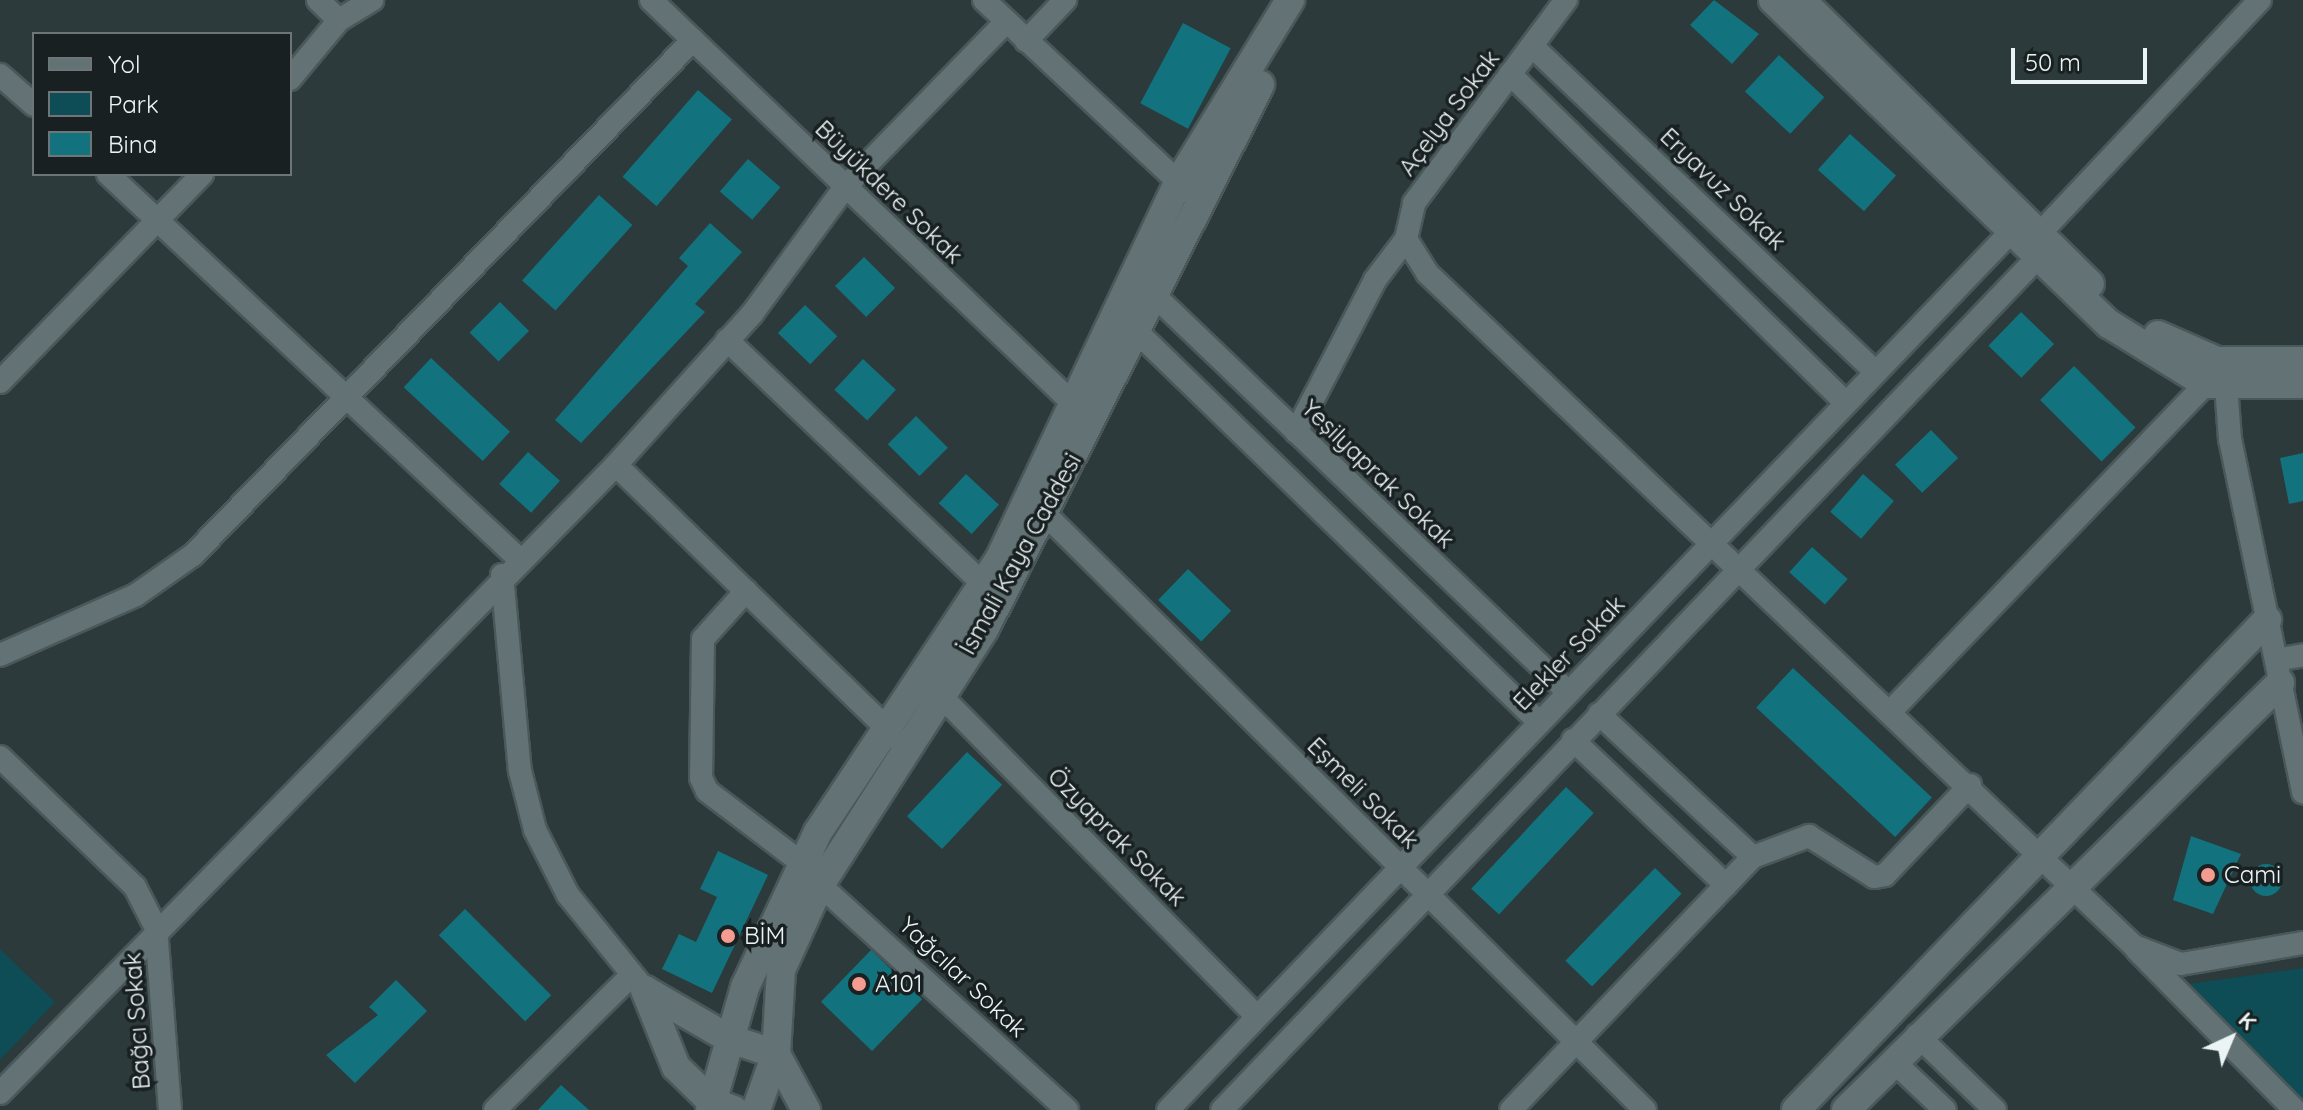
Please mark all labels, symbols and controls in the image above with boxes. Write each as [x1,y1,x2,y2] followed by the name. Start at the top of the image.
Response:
[32,32,292,176] legend
[2015,32,2151,82] scale bar
[1393,45,1505,181] street label: Açelya Sokak
[2025,47,2081,77] text: 50 m
[108,49,140,79] text: Yol
[108,89,159,119] text: Park
[809,114,969,270] street label: Büyükdere Sokak
[1654,122,1792,256] street label: Eryavuz Sokak
[108,129,157,159] text: Bina
[1296,394,1460,554] street label: Yeşilyaprak Sokak
[953,448,1087,660] street label: İsmali Kaya Caddesi
[1507,590,1631,716] street label: Elekler Sokak
[1301,731,1425,855] street label: Eşmeli Sokak
[1042,762,1192,912] street label: Özyaprak Sokak
[2224,861,2281,889] place label: Cami
[2199,866,2217,884] marker: Cami
[893,911,1033,1043] street label: Yağcılar Sokak
[744,922,785,950] place label: BİM
[719,927,737,945] marker: BİM
[118,951,156,1091] street label: Bağcı Sokak
[875,970,923,998] place label: A101
[850,975,868,993] marker: A101
[2191,998,2271,1078] north arrow
[2233,1006,2263,1036] text: K

